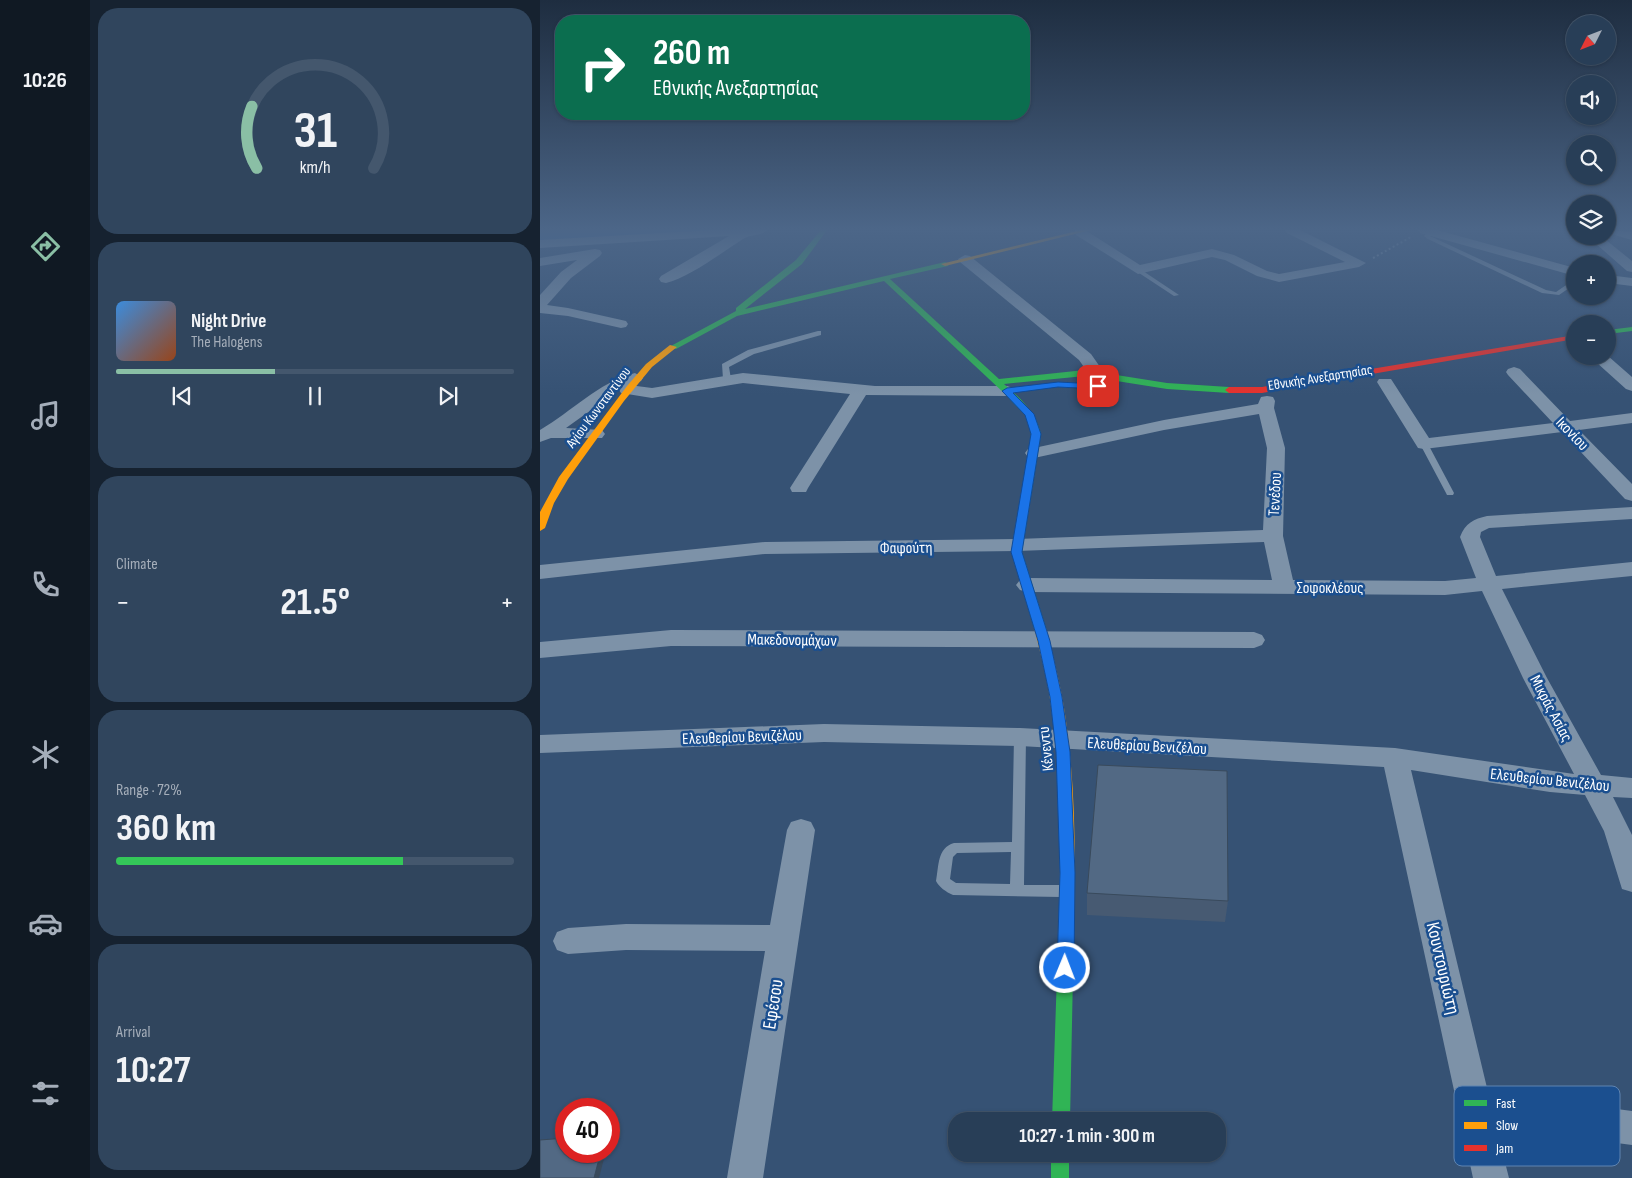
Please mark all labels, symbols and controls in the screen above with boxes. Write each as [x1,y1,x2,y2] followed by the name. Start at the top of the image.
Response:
[1566,15,1616,65] north arrow
[1566,15,1616,365] map controls
[653,32,730,75] text: 260 m
[570,35,635,100] icon: right
[23,67,67,94] text: 10:26
[653,75,819,102] text: Εθνικής Ανεξαρτησίας
[1566,75,1616,125] button: sound
[293,100,337,163] text: 31
[1566,135,1616,185] button: search
[300,157,330,178] text: km/h
[1566,195,1616,245] button: layers
[28,229,63,264] icon: directions
[1566,255,1616,305] button: +
[191,310,266,333] text: Night Drive
[1566,315,1616,365] button: −
[191,333,262,352] text: The Halogens
[1267,361,1373,394] street label: Εθνικής Ανεξαρτησίας
[562,363,634,452] street label: Αγίου Κωνσταντίνου
[1077,365,1119,407] pin
[1084,372,1112,400] icon: arrive
[168,382,196,410] icon: previous
[301,382,329,410] icon: pause
[434,382,462,410] icon: next
[28,398,63,433] icon: music
[1551,413,1592,455] street label: Ικονίου
[1265,472,1286,516] street label: Τενέδου
[880,539,932,558] street label: Φαφούτη
[116,555,158,574] text: Climate
[28,567,63,602] icon: phone
[1296,579,1364,598] street label: Σοφοκλέους
[280,580,350,625] text: 21.5°
[116,586,130,619] text: −
[500,586,514,619] text: +
[747,630,837,651] street label: Μακεδονομάχων
[1525,672,1576,745] street label: Μικράς Ασίας
[682,726,802,749] street label: Ελευθερίου Βενιζέλου
[1035,726,1058,772] street label: Κένεντυ
[1087,734,1207,759] street label: Ελευθερίου Βενιζέλου
[28,737,63,772] icon: climate
[1489,765,1610,796] street label: Ελευθερίου Βενιζέλου
[116,781,182,800] text: Range · 72%
[116,806,216,851] text: 360 km
[28,906,63,941] icon: car
[1421,920,1464,1017] street label: Κουντουριώτη
[1038,941,1090,993] position arrow
[758,978,789,1031] street label: Εφέσου
[116,1023,150,1042] text: Arrival
[116,1048,190,1093] text: 10:27
[28,1076,63,1111] icon: filters
[1454,1086,1620,1166] legend
[1496,1095,1516,1112] text: Fast
[555,1098,620,1163] speed limit sign: 40
[1496,1117,1518,1134] text: Slow
[1019,1125,1155,1148] text: 10:27 · 1 min · 300 m
[1495,1140,1513,1157] text: Jam

